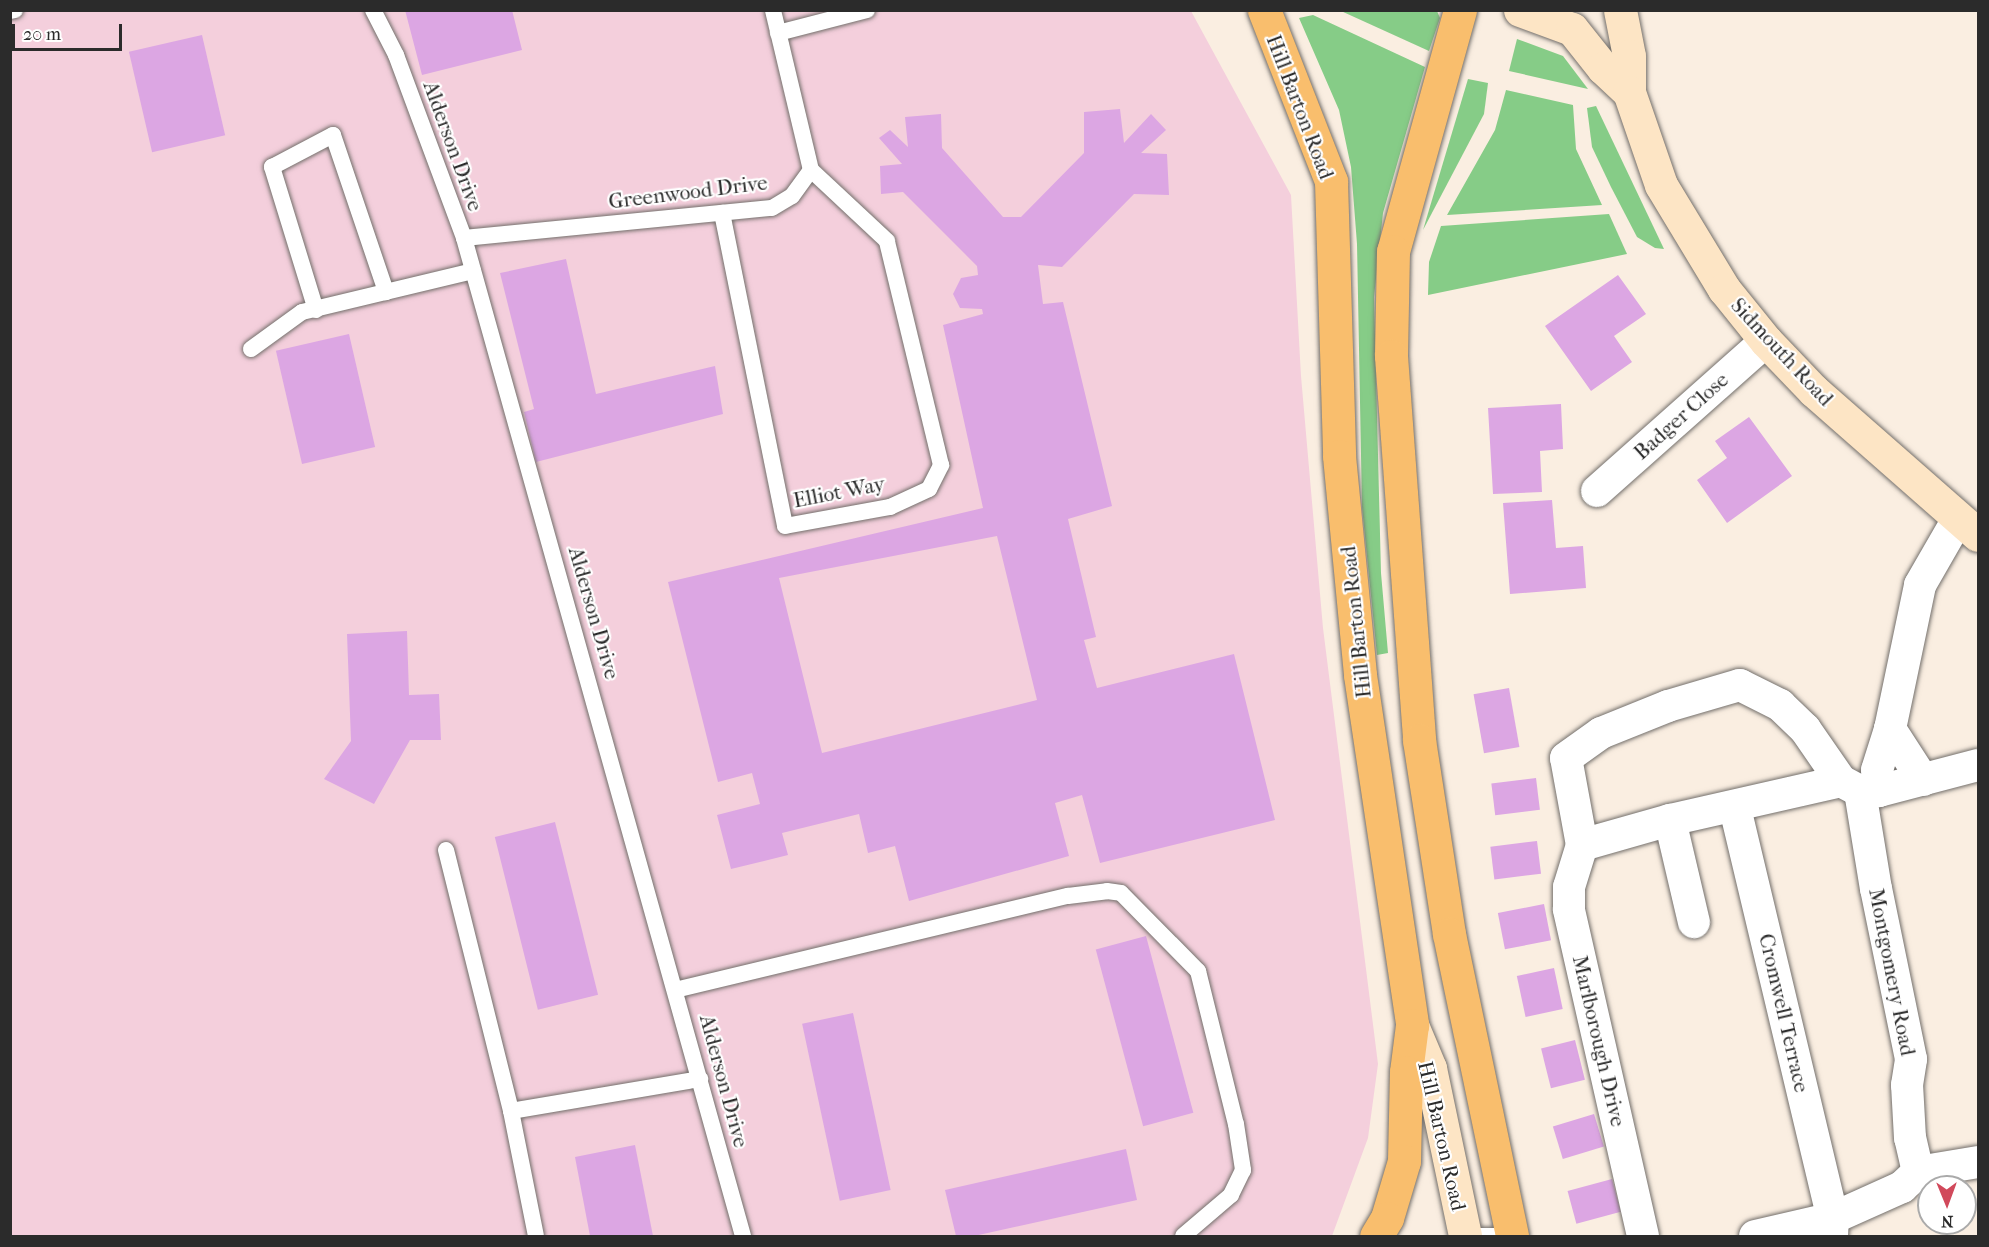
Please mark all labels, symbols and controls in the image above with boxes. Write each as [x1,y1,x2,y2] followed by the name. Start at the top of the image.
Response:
[15,12,124,50] scale bar
[23,24,61,45] text: 20 m
[1261,31,1339,183] street label: Hill Barton Road
[418,78,488,214] street label: Alderson Drive
[607,170,769,214] street label: Greenwood Drive
[1726,293,1838,411] street label: Sidmouth Road
[1629,367,1733,465] street label: Badger Close
[791,471,887,513] street label: Elliot Way
[563,544,625,682] street label: Alderson Drive
[1335,545,1377,699] street label: Hill Barton Road
[1863,886,1921,1058] street label: Montgomery Road
[1753,931,1815,1095] street label: Cromwell Terrace
[1567,953,1631,1129] street label: Marlborough Drive
[694,1012,754,1150] street label: Alderson Drive
[1413,1059,1471,1213] street label: Hill Barton Road
[1917,1175,1977,1235] north arrow
[1941,1212,1954,1231] text: N

